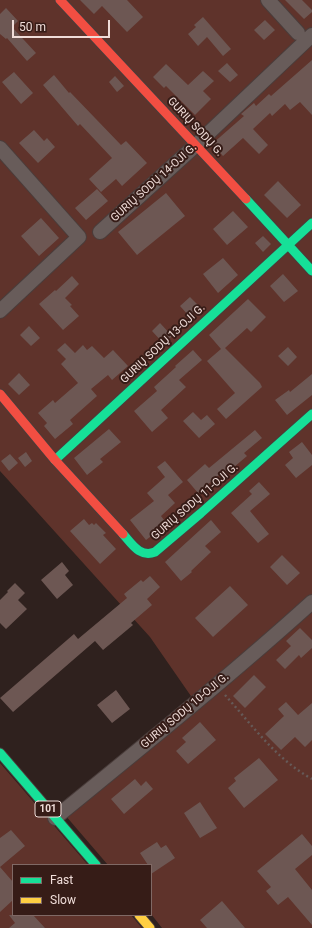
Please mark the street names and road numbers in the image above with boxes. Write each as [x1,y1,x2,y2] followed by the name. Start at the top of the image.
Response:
[164,95,226,159] street label: GURIŲ SODŲ G.
[108,141,200,225] street label: GURIŲ SODŲ 14-OJI G.
[118,301,208,387] street label: GURIŲ SODŲ 13-OJI G.
[149,461,241,543] street label: GURIŲ SODŲ 11-OJI G.
[138,670,232,752] street label: GURIŲ SODŲ 10-OJI G.
[35,801,61,817] road number: 101

